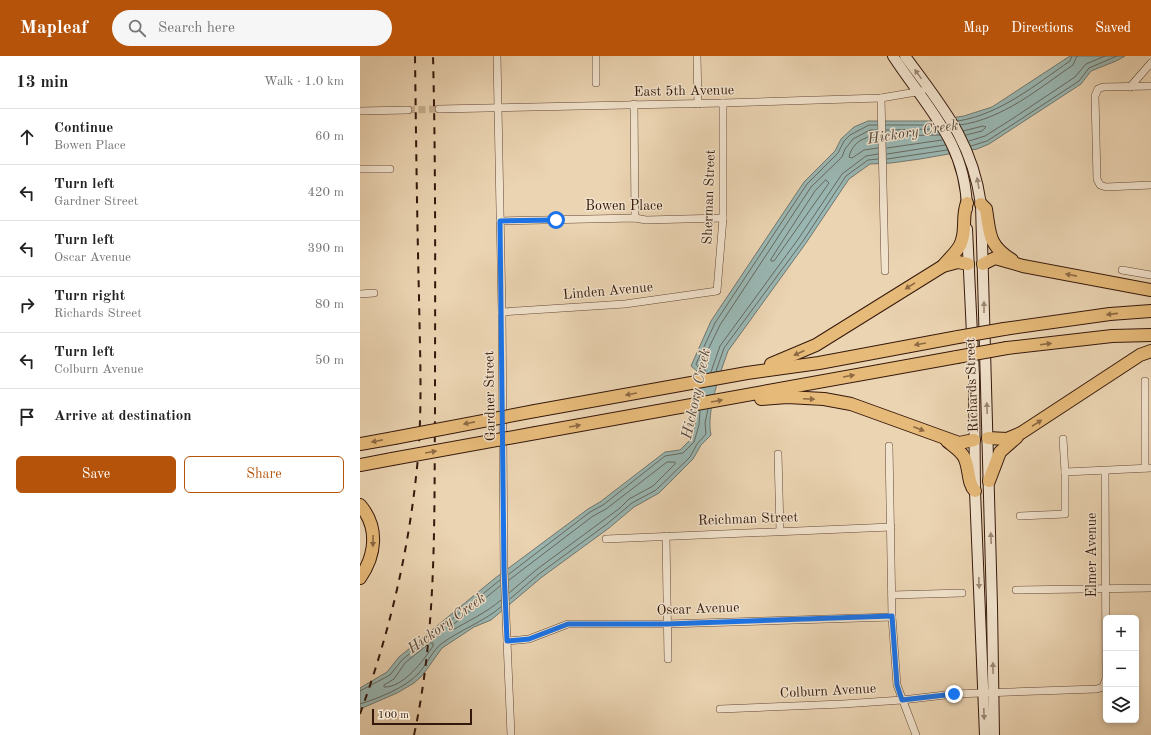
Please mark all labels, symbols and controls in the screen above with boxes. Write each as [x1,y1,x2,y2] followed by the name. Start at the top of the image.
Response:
[112,10,392,46] search box
[126,17,148,39] icon: search
[20,19,88,38] text: Mapleaf
[158,21,235,36] text: Search here
[963,21,989,35] text: Map
[1011,21,1073,35] text: Directions
[1095,21,1131,35] text: Saved
[913,68,922,79] one-way arrow
[16,74,69,91] text: 13 min
[264,75,344,88] text: Walk · 1.0 km
[634,83,734,99] street label: East 5th Avenue
[865,118,960,148] water label: Hickory Creek
[54,121,113,136] text: Continue
[16,126,38,148] icon: ahead
[315,130,344,143] text: 60 m
[54,139,126,152] text: Bowen Place
[700,149,718,245] street label: Sherman Street
[54,177,114,192] text: Turn left
[975,177,981,189] one-way arrow
[16,182,38,204] icon: left
[307,186,344,199] text: 420 m
[54,195,138,208] text: Gardner Street
[585,199,663,213] street label: Bowen Place
[547,211,565,229] route start
[54,233,114,248] text: Turn left
[16,238,38,260] icon: left
[307,242,344,255] text: 390 m
[54,251,131,264] text: Oscar Avenue
[1065,272,1077,278] one-way arrow
[562,280,654,302] street label: Linden Avenue
[904,283,916,290] one-way arrow
[54,289,125,304] text: Turn right
[16,294,38,316] icon: right
[315,298,344,311] text: 80 m
[981,300,987,313] one-way arrow
[54,307,142,320] text: Richards Street
[1106,310,1118,317] one-way arrow
[963,337,981,433] street label: Richards Street
[1040,340,1052,347] one-way arrow
[914,342,926,348] one-way arrow
[54,345,114,360] text: Turn left
[680,347,714,442] water label: Hickory Creek
[16,350,38,372] icon: left
[482,350,498,442] street label: Gardner Street
[793,350,804,356] one-way arrow
[315,354,344,367] text: 50 m
[54,363,144,376] text: Colburn Avenue
[843,372,855,378] one-way arrow
[625,391,638,397] one-way arrow
[803,395,815,402] one-way arrow
[711,398,723,404] one-way arrow
[984,401,990,414] one-way arrow
[16,406,38,428] icon: arrive
[54,409,192,424] text: Arrive at destination
[1031,419,1042,427] one-way arrow
[463,421,475,427] one-way arrow
[569,423,581,429] one-way arrow
[913,427,925,433] one-way arrow
[371,438,383,444] one-way arrow
[425,448,437,454] one-way arrow
[16,456,176,493] button: Save
[184,456,344,493] button: Share
[697,510,799,528] street label: Reichman Street
[1085,512,1099,598] street label: Elmer Avenue
[987,532,994,544] one-way arrow
[370,535,376,548] one-way arrow
[976,577,982,590] one-way arrow
[405,591,489,658] water label: Hickory Creek
[656,601,740,617] street label: Oscar Avenue
[1103,615,1139,723] map controls
[1103,615,1139,651] button: +
[1103,651,1139,687] button: −
[990,661,996,674] one-way arrow
[779,681,877,701] street label: Colburn Avenue
[945,685,963,703] route end
[1103,687,1139,723] button: layers
[372,707,472,726] scale bar
[981,708,987,721] one-way arrow
[378,710,409,721] text: 100 m

